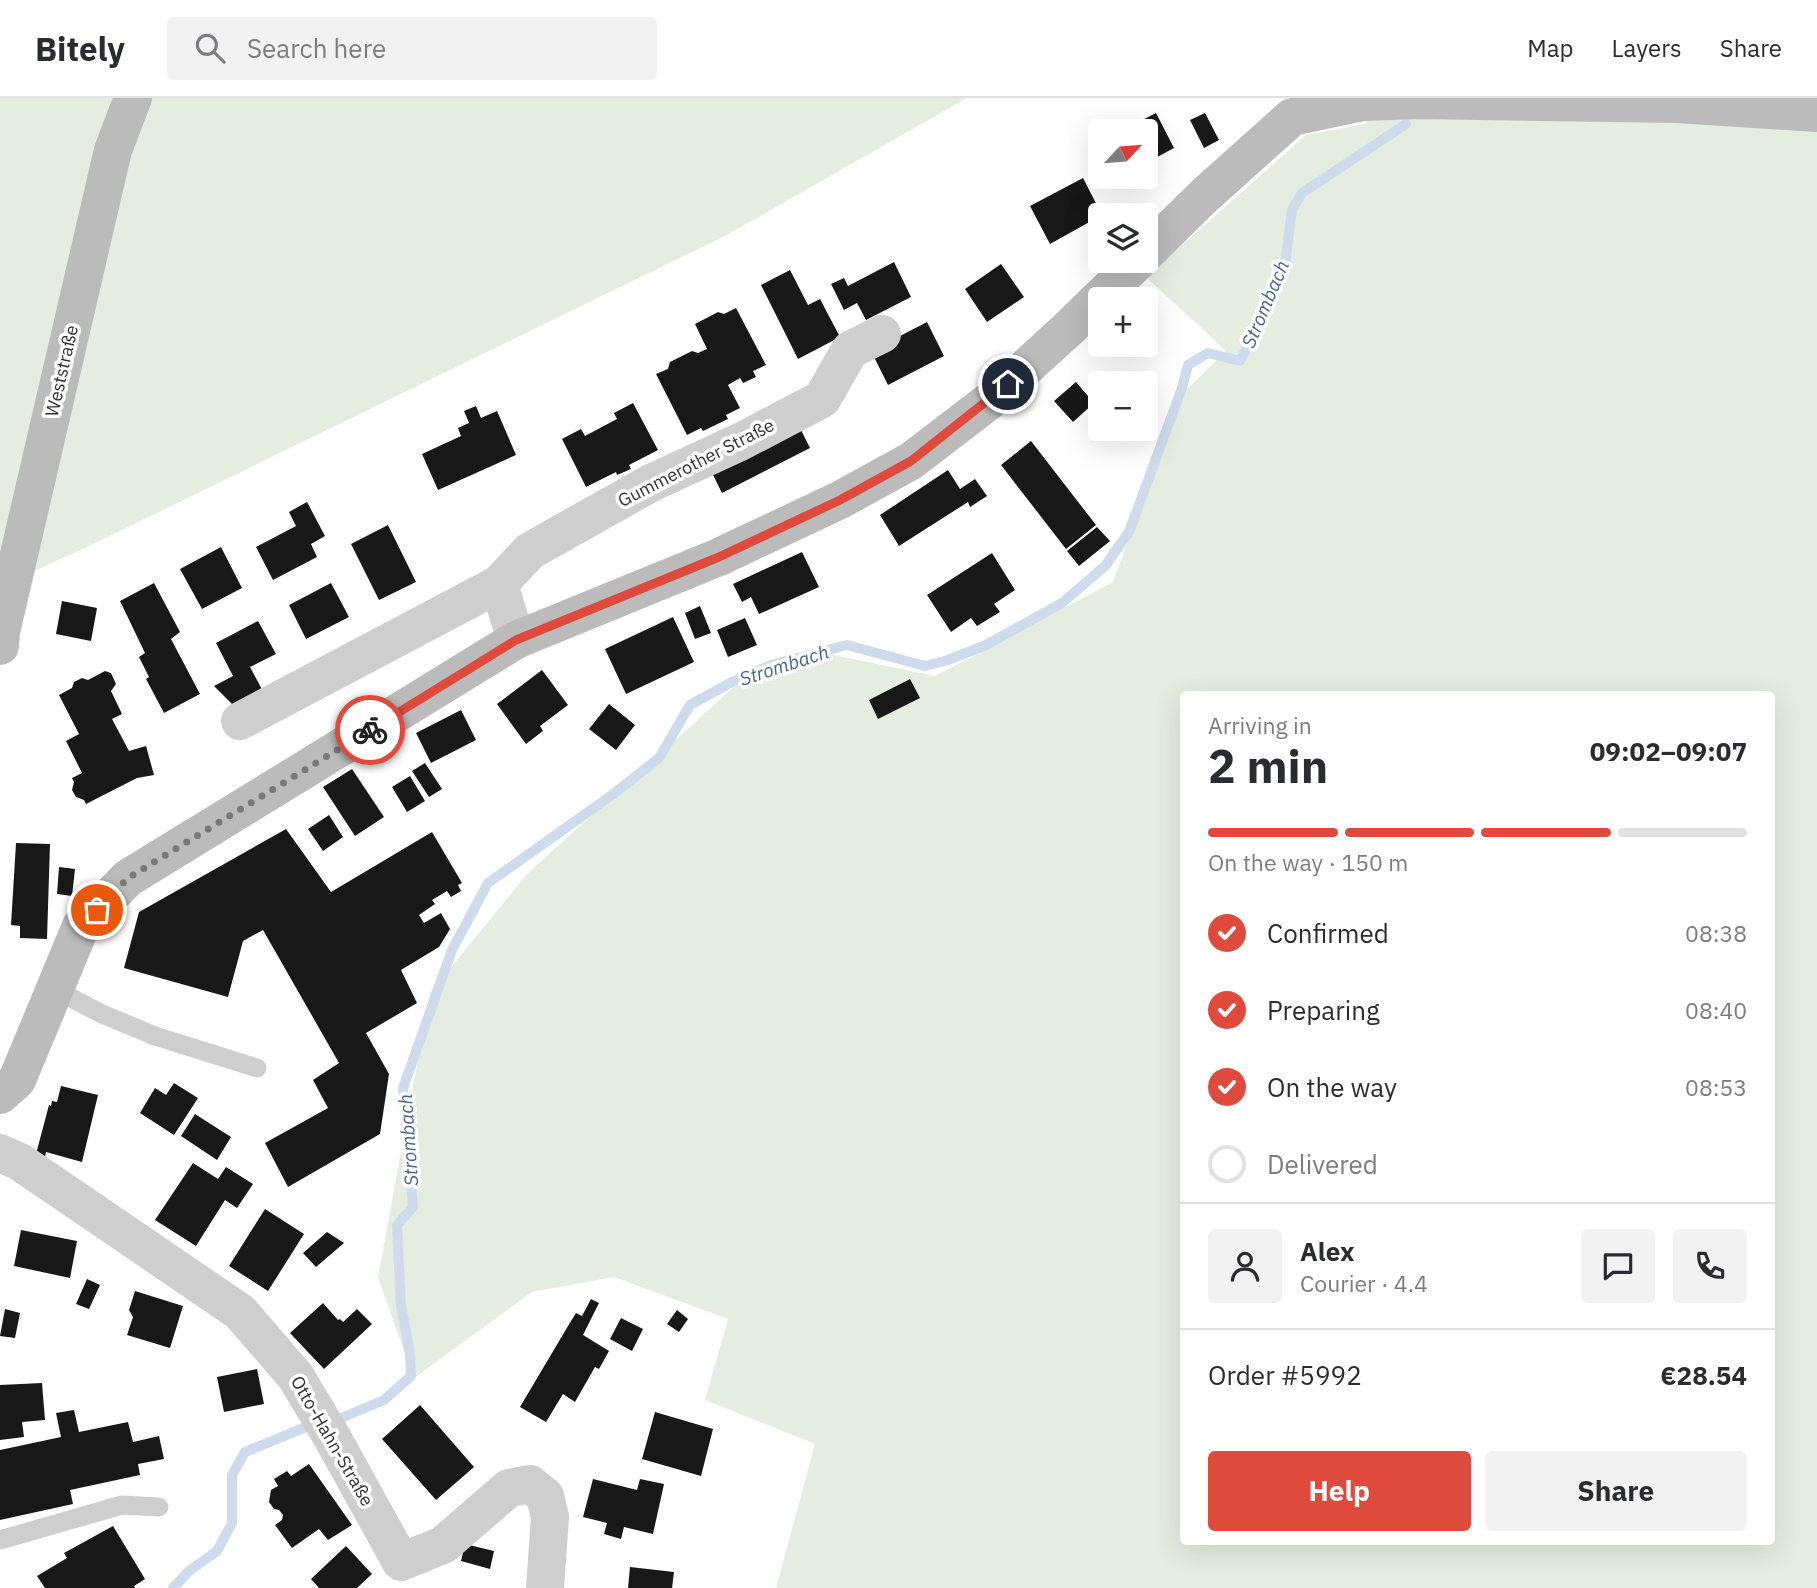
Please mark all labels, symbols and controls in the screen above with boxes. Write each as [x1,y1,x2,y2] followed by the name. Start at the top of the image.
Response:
[167,17,657,80] search box
[35,27,125,70] text: Bitely
[191,29,229,67] icon: search
[247,31,386,65] text: Search here
[1527,32,1574,64] text: Map
[1612,32,1682,64] text: Layers
[1720,32,1782,64] text: Share
[1088,119,1158,189] north arrow
[1088,119,1158,441] map controls
[1088,203,1158,273] button: layers
[1236,257,1294,351] water label: Strombach
[1088,287,1158,357] button: +
[40,323,83,419] street label: Weststraße
[978,354,1038,414] pin
[989,365,1027,403] icon: home
[1088,371,1158,441] button: −
[614,413,778,512] street label: Gummerother Straße
[736,639,832,691] water label: Strombach
[335,695,405,765] courier
[1208,710,1312,740] text: Arriving in
[351,711,389,749] icon: bike
[1590,734,1747,768] text: 09:02–09:07
[1208,736,1328,796] text: 2 min
[1208,847,1408,877] text: On the way · 150 m
[67,880,127,940] pin
[78,891,116,929] icon: bag
[1208,914,1246,952] icon: check
[1267,916,1389,950] text: Confirmed
[1685,918,1747,948] text: 08:38
[1208,991,1246,1029] icon: check
[1267,993,1380,1027] text: Preparing
[1685,995,1747,1025] text: 08:40
[1208,1068,1246,1106] icon: check
[1267,1070,1397,1104] text: On the way
[1685,1072,1747,1102] text: 08:53
[393,1093,423,1187] water label: Strombach
[1267,1147,1378,1181] text: Delivered
[1208,1229,1282,1303] button: person
[1581,1229,1655,1303] button: chat
[1673,1229,1747,1303] button: phone
[1300,1234,1354,1268] text: Alex
[1300,1268,1428,1298] text: Courier · 4.4
[1208,1358,1362,1392] text: Order #5992
[1660,1358,1747,1392] text: €28.54
[286,1372,379,1510] street label: Otto-Hahn-Straße
[1208,1451,1471,1531] button: Help
[1485,1451,1747,1531] button: Share

